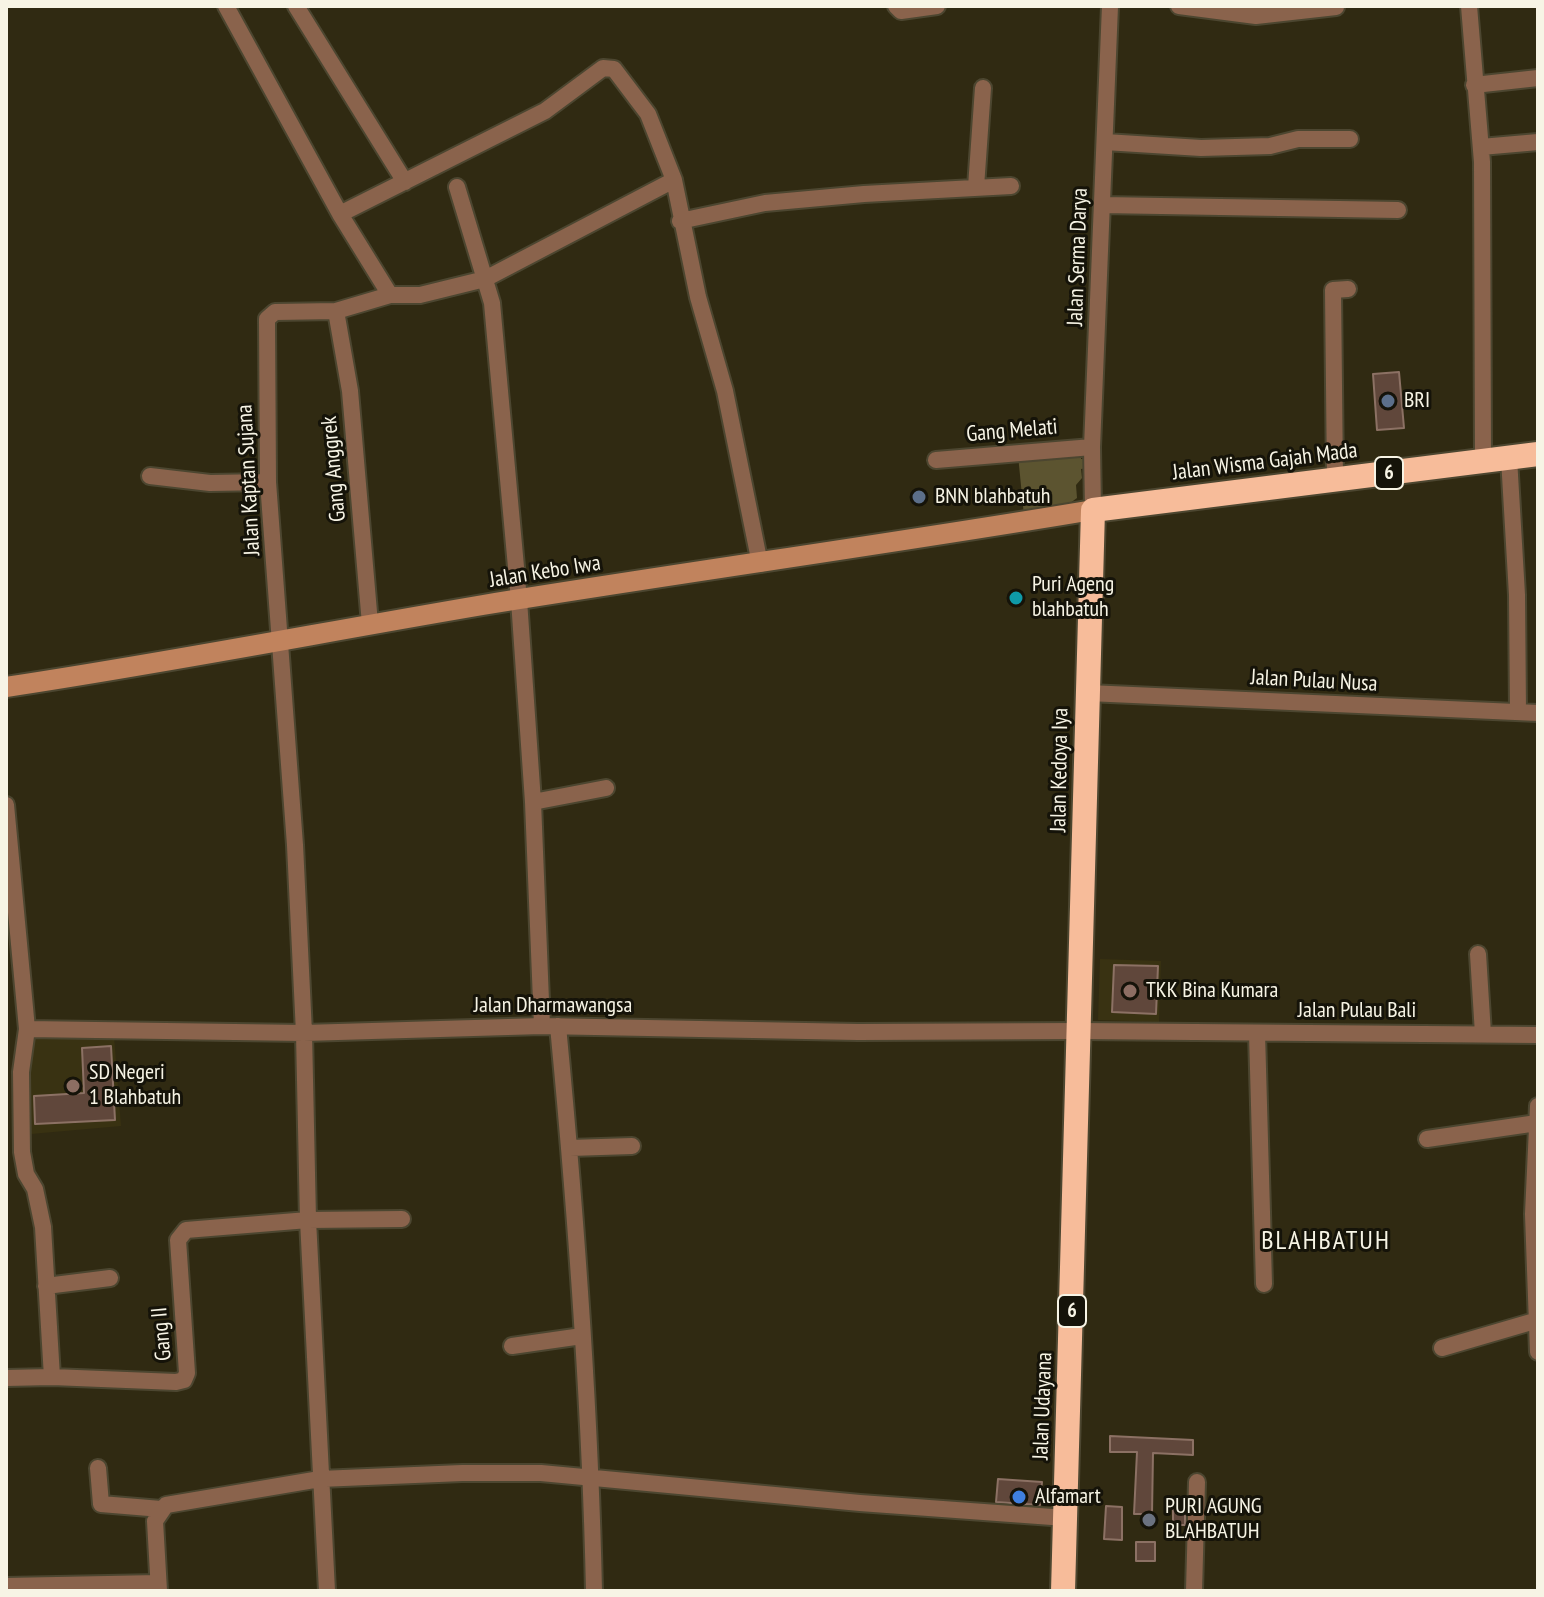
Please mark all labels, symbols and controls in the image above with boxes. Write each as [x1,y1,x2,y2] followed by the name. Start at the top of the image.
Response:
[1062,188,1094,326] street label: Jalan Serma Darya
[1404,388,1430,414] place label: BRI
[1379,392,1397,410] marker: BRI
[232,404,266,556] street label: Jalan Kaptan Sujana
[965,414,1059,448] street label: Gang Melati
[316,415,352,523] street label: Gang Anggrek
[1171,438,1359,486] street label: Jalan Wisma Gajah Mada
[1375,457,1403,489] road number: 6
[935,484,1050,510] place label: BNN blahbatuh
[910,488,928,506] marker: BNN blahbatuh
[488,550,602,594] street label: Jalan Kebo Iwa
[1032,572,1114,624] place label: Puri Ageng blahbatuh
[1007,589,1025,607] marker: Puri Ageng blahbatuh
[1250,664,1378,698] street label: Jalan Pulau Nusa
[1046,708,1074,832] street label: Jalan Kedoya Iya
[1146,978,1278,1004] place label: TKK Bina Kumara
[1121,982,1139,1000] marker: TKK Bina Kumara
[474,993,632,1019] street label: Jalan Dharmawangsa
[1298,998,1416,1024] street label: Jalan Pulau Bali
[89,1060,181,1112] place label: SD Negeri 1 Blahbatuh
[64,1077,82,1095] marker: SD Negeri 1 Blahbatuh
[1261,1226,1391,1258] district label: BLAHBATUH
[1058,1295,1086,1327] road number: 6
[147,1306,177,1362] street label: Gang II
[1028,1352,1058,1460] street label: Jalan Udayana
[1035,1484,1101,1510] place label: Alfamart
[1010,1488,1028,1506] marker: Alfamart
[1165,1494,1262,1546] place label: PURI AGUNG BLAHBATUH
[1140,1511,1158,1529] marker: PURI AGUNG BLAHBATUH

